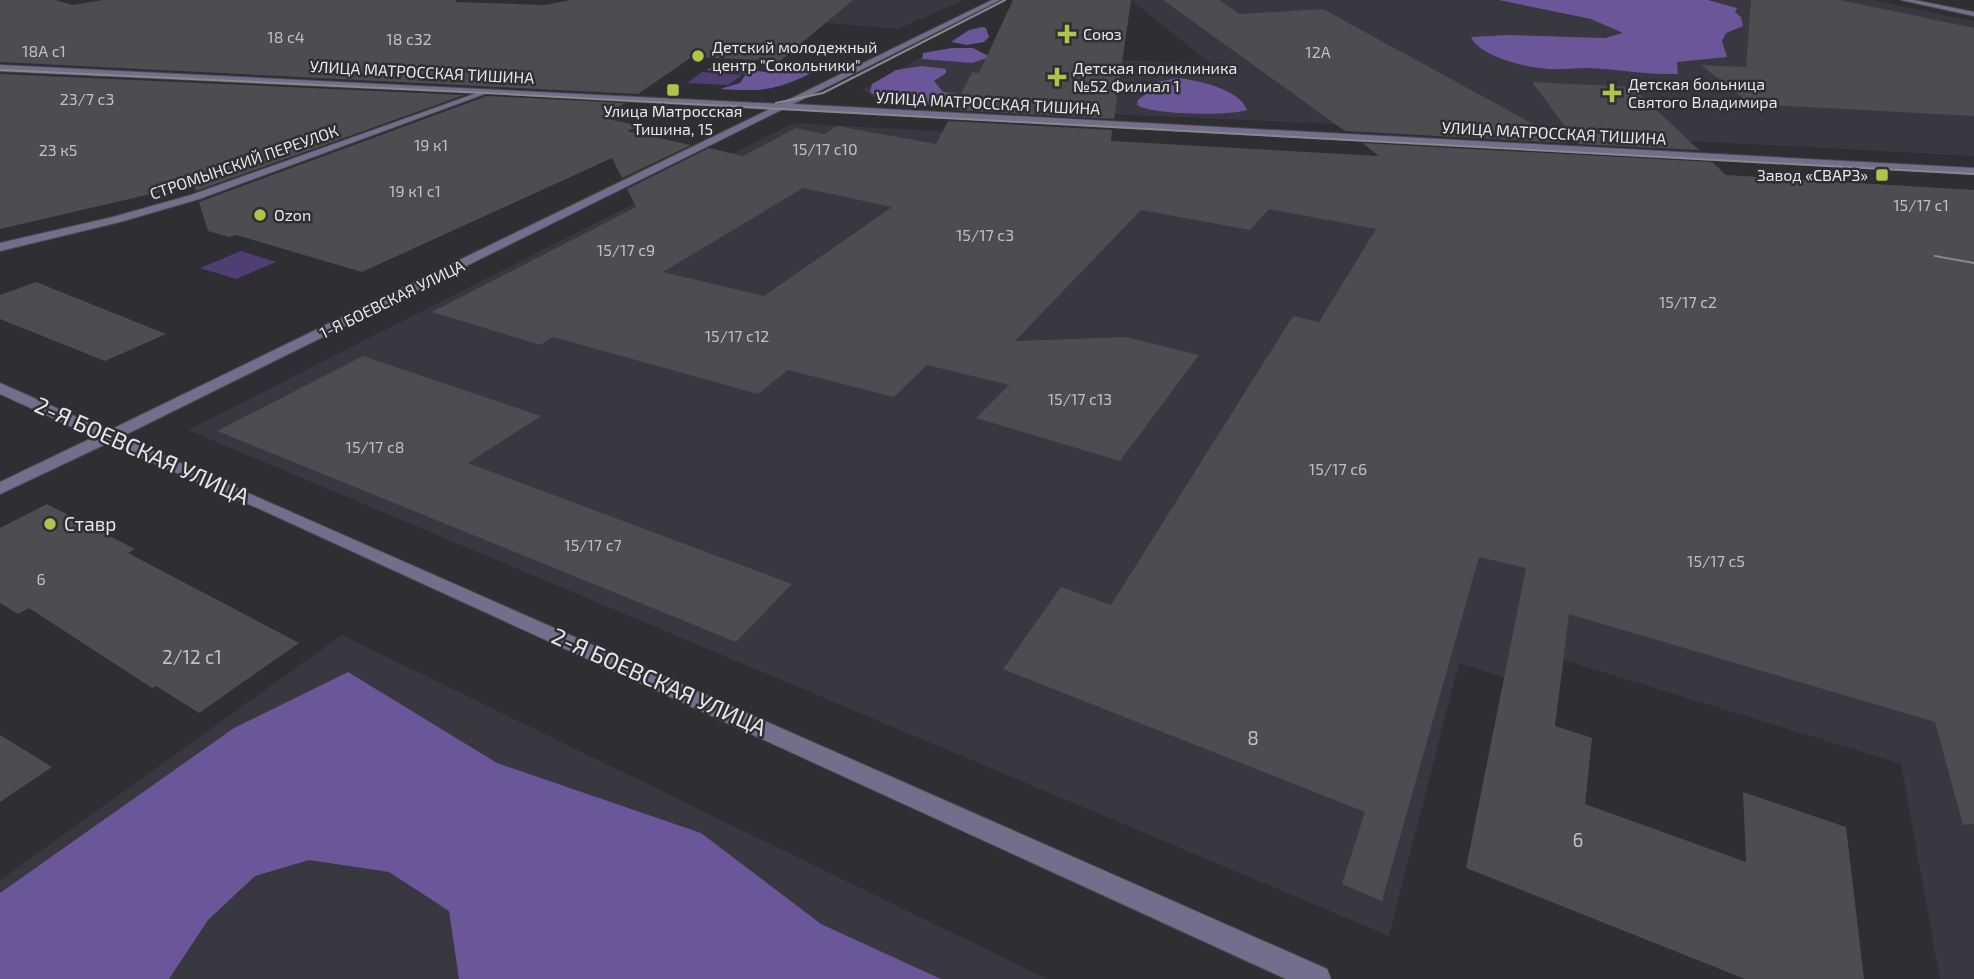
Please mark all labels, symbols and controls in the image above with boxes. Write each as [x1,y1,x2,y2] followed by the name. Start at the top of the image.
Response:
[1057,24,1077,44] marker: Союз
[1083,24,1122,43] place label: Союз
[267,27,305,46] house number: 18 с4
[386,29,432,48] house number: 18 с32
[712,37,878,74] place label: Детский молодежный центр "Сокольники"
[22,41,66,60] house number: 18А с1
[1305,42,1331,61] house number: 12А
[690,48,706,64] marker: Детский молодежный центр "Сокольники"
[309,56,535,87] street label: УЛИЦА МАТРОССКАЯ ТИШИНА
[1073,58,1237,95] place label: Детская поликлиника №52 Филиал 1
[1047,67,1067,87] marker: Детская поликлиника №52 Филиал 1
[1628,74,1778,111] place label: Детская больница Святого Владимира
[665,82,681,98] marker: Улица Матросская Тишина, 15
[1602,83,1622,103] marker: Детская больница Святого Владимира
[875,87,1101,118] street label: УЛИЦА МАТРОССКАЯ ТИШИНА
[60,89,114,108] house number: 23/7 с3
[603,101,743,138] place label: Улица Матросская Тишина, 15
[1441,117,1667,148] street label: УЛИЦА МАТРОССКАЯ ТИШИНА
[147,120,341,203] street label: СТРОМЫНСКИЙ ПЕРЕУЛОК
[414,135,448,154] house number: 19 к1
[792,139,858,158] house number: 15/17 с10
[39,140,77,159] house number: 23 к5
[1757,165,1868,184] place label: Завод «СВАРЗ»
[1874,167,1890,183] marker: Завод «СВАРЗ»
[389,181,441,200] house number: 19 к1 с1
[1893,195,1949,214] house number: 15/17 с1
[274,205,311,224] place label: Ozon
[252,207,268,223] marker: Ozon
[956,225,1014,244] house number: 15/17 с3
[597,240,655,259] house number: 15/17 с9
[316,255,467,342] street label: 1-Я БОЕВСКАЯ УЛИЦА
[1659,292,1717,311] house number: 15/17 с2
[705,326,769,345] house number: 15/17 с12
[1048,389,1112,408] house number: 15/17 с13
[31,390,255,510] street label: 2-Я БОЕВСКАЯ УЛИЦА
[346,437,404,456] house number: 15/17 с8
[1309,459,1367,478] house number: 15/17 с6
[64,512,116,535] place label: Ставр
[42,516,58,532] marker: Ставр
[564,535,622,554] house number: 15/17 с7
[1687,551,1745,570] house number: 15/17 с5
[36,569,46,588] house number: 6
[548,621,772,741] street label: 2-Я БОЕВСКАЯ УЛИЦА
[162,645,222,668] house number: 2/12 с1
[1247,726,1259,749] house number: 8
[1573,828,1583,851] house number: 6

